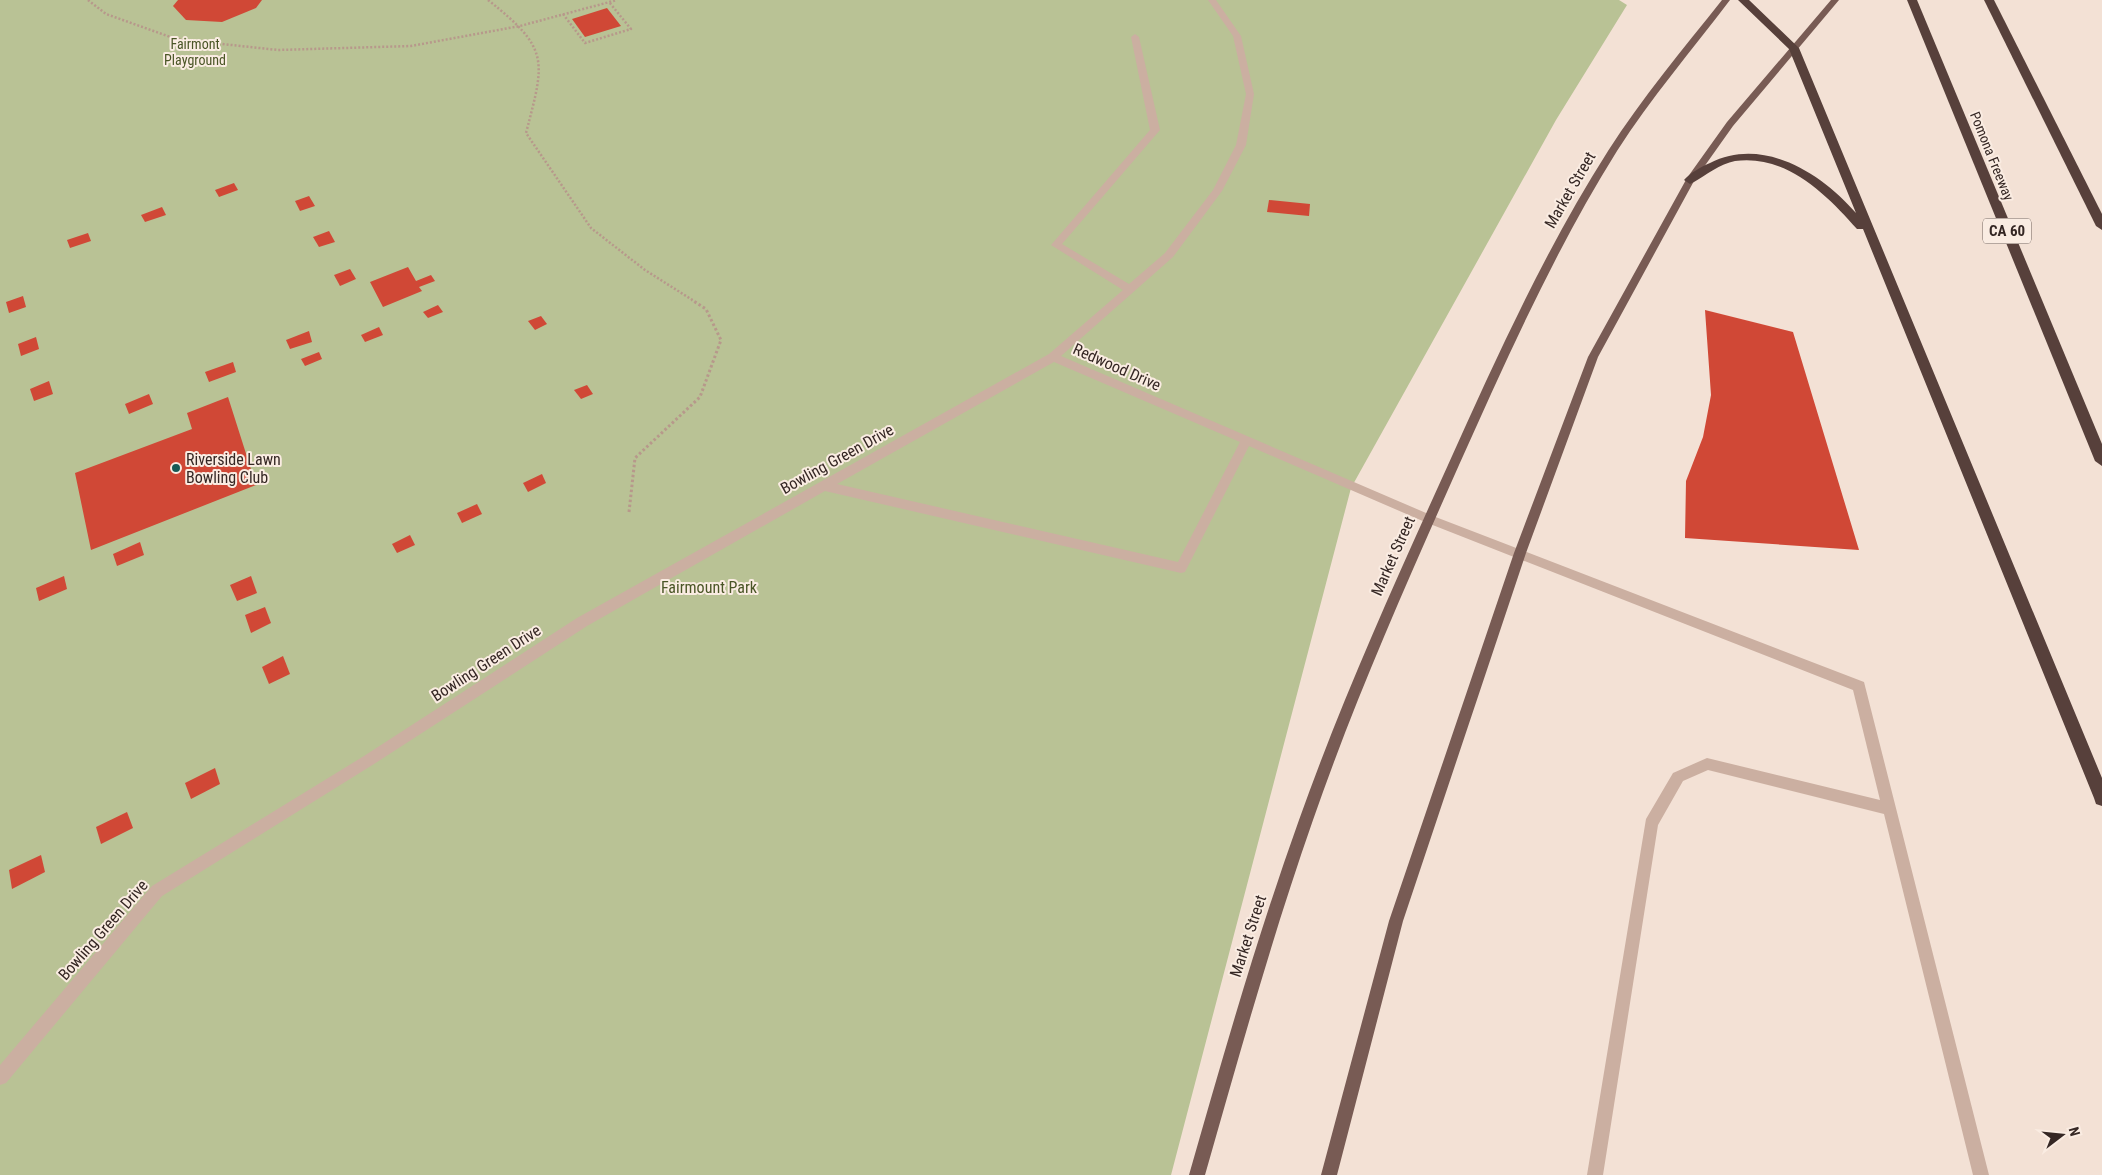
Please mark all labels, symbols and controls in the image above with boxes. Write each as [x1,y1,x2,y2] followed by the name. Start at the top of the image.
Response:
[164,36,226,68] park label: Fairmont Playground
[1967,109,2017,203] street label: Pomona Freeway
[1541,148,1600,232] street label: Market Street
[1983,218,2031,244] road number: CA 60
[1070,339,1164,395] street label: Redwood Drive
[777,420,897,498] street label: Bowling Green Drive
[186,450,281,487] place label: Riverside Lawn Bowling Club
[170,462,182,474] marker: Riverside Lawn Bowling Club
[1367,513,1419,599] street label: Market Street
[661,578,758,597] park label: Fairmount Park
[428,621,544,705] street label: Bowling Green Drive
[54,876,152,984] street label: Bowling Green Drive
[1226,892,1270,979] street label: Market Street
[2037,1110,2087,1160] north arrow
[2066,1125,2083,1138] text: N

